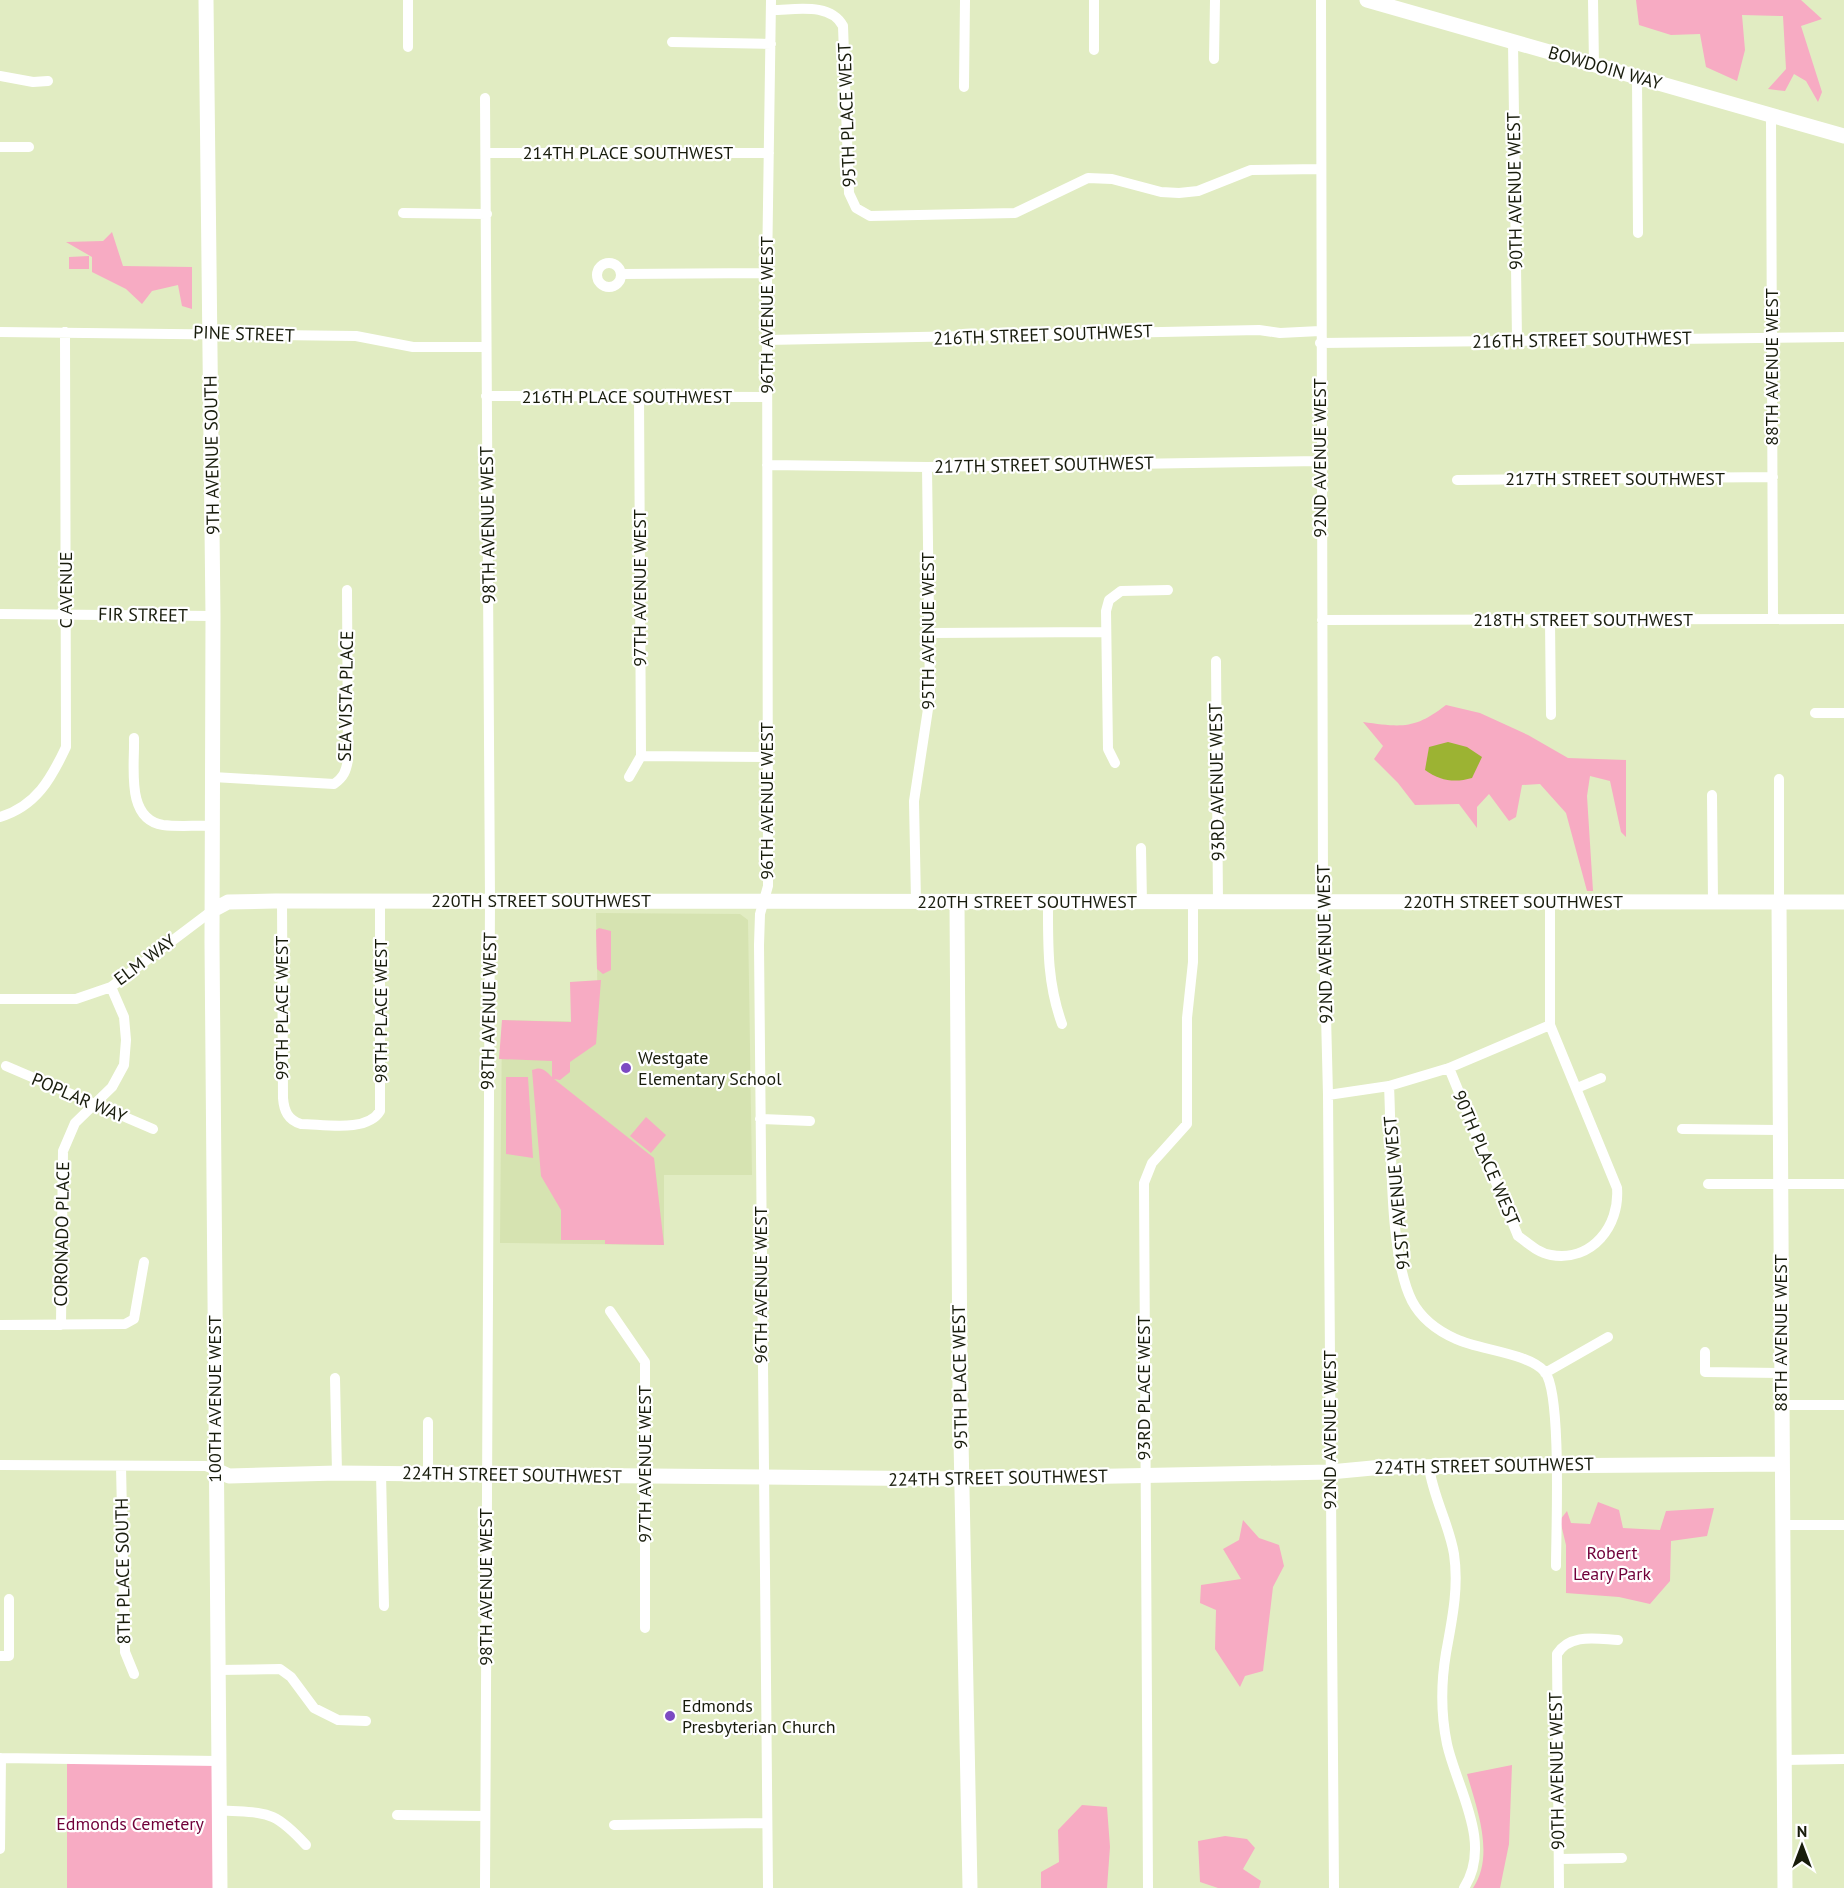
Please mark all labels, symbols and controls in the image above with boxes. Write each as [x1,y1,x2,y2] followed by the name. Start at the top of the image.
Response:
[1546,40,1665,95] street label: BOWDOIN WAY
[832,42,861,188] street label: 95TH PLACE WEST
[1502,112,1527,270] street label: 90TH AVENUE WEST
[523,141,733,164] street label: 214TH PLACE SOUTHWEST
[755,236,778,394] street label: 96TH AVENUE WEST
[1760,288,1783,446] street label: 88TH AVENUE WEST
[933,319,1153,350] street label: 216TH STREET SOUTHWEST
[193,320,295,347] street label: PINE STREET
[1472,326,1692,353] street label: 216TH STREET SOUTHWEST
[199,375,224,535] street label: 9TH AVENUE SOUTH
[1308,378,1331,538] street label: 92ND AVENUE WEST
[522,385,732,408] street label: 216TH PLACE SOUTHWEST
[475,446,500,604] street label: 98TH AVENUE WEST
[934,451,1154,478] street label: 217TH STREET SOUTHWEST
[1505,467,1725,490] street label: 217TH STREET SOUTHWEST
[628,509,651,667] street label: 97TH AVENUE WEST
[54,552,77,628] street label: C AVENUE
[916,552,939,710] street label: 95TH AVENUE WEST
[98,602,188,627] street label: FIR STREET
[1473,608,1693,631] street label: 218TH STREET SOUTHWEST
[333,630,358,762] street label: SEA VISTA PLACE
[1204,703,1229,861] street label: 93RD AVENUE WEST
[755,722,778,880] street label: 96TH AVENUE WEST
[1312,864,1337,1024] street label: 92ND AVENUE WEST
[431,889,651,912] street label: 220TH STREET SOUTHWEST
[917,890,1137,913] street label: 220TH STREET SOUTHWEST
[1403,890,1623,913] street label: 220TH STREET SOUTHWEST
[109,929,180,990] street label: ELM WAY
[476,932,501,1090] street label: 98TH AVENUE WEST
[270,936,293,1080] street label: 99TH PLACE WEST
[369,939,392,1083] street label: 98TH PLACE WEST
[638,1046,782,1090] place label: Westgate Elementary School
[619,1061,633,1075] marker: Westgate Elementary School
[28,1067,130,1128] street label: POPLAR WAY
[1448,1087,1525,1229] street label: 90TH PLACE WEST
[1378,1115,1415,1271] street label: 91ST AVENUE WEST
[49,1161,74,1307] street label: CORONADO PLACE
[749,1206,772,1364] street label: 96TH AVENUE WEST
[1769,1254,1792,1412] street label: 88TH AVENUE WEST
[947,1305,972,1449] street label: 95TH PLACE WEST
[203,1315,226,1483] street label: 100TH AVENUE WEST
[1132,1316,1155,1460] street label: 93RD PLACE WEST
[1318,1350,1341,1510] street label: 92ND AVENUE WEST
[633,1385,656,1543] street label: 97TH AVENUE WEST
[1374,1452,1594,1479] street label: 224TH STREET SOUTHWEST
[402,1461,622,1488] street label: 224TH STREET SOUTHWEST
[888,1464,1108,1491] street label: 224TH STREET SOUTHWEST
[110,1497,135,1645] street label: 8TH PLACE SOUTH
[474,1508,497,1666] street label: 98TH AVENUE WEST
[1573,1541,1651,1585] park label: Robert Leary Park
[1544,1692,1569,1850] street label: 90TH AVENUE WEST
[682,1694,836,1738] place label: Edmonds Presbyterian Church
[663,1709,677,1723] marker: Edmonds Presbyterian Church
[56,1812,204,1835] park label: Edmonds Cemetery
[1772,1816,1832,1876] north arrow
[1797,1821,1807,1841] text: N

